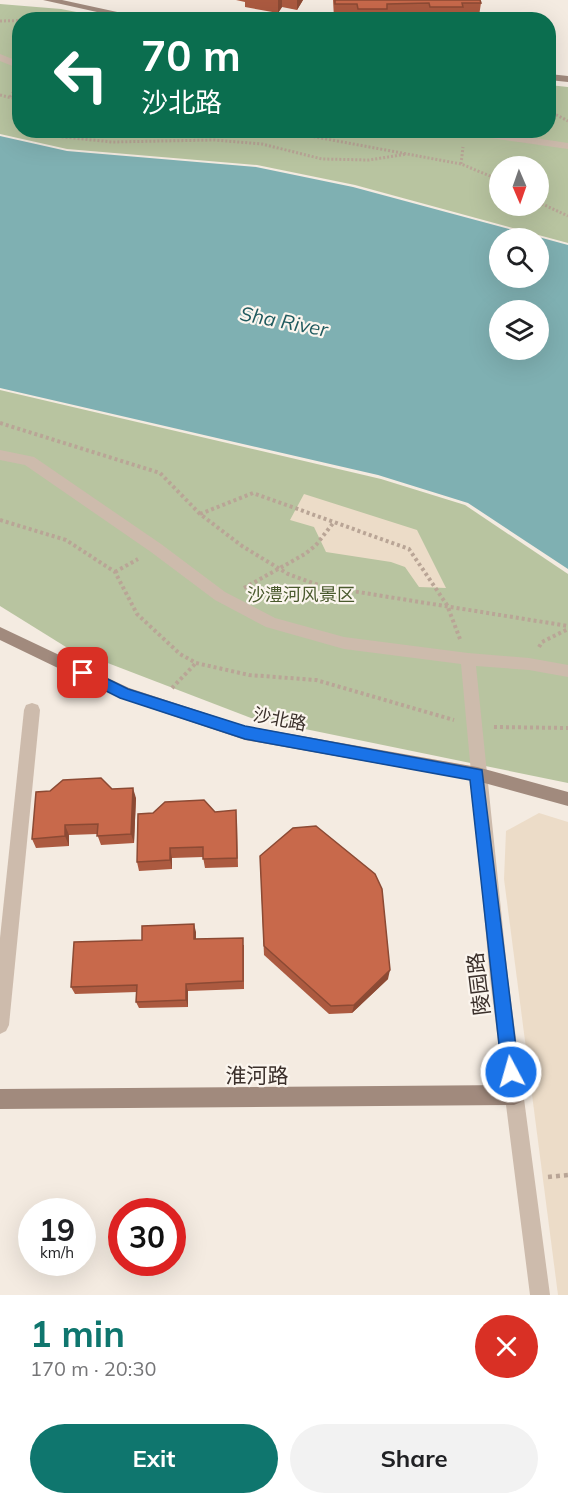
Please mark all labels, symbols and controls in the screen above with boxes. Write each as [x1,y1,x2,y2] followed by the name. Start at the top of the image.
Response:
[141,29,241,82] text: 70 m
[42,36,120,114] icon: left
[141,85,222,119] text: 沙北路
[489,156,549,216] north arrow
[489,156,549,360] map controls
[489,228,549,288] button: search
[238,300,331,342] water label: Sha River
[489,300,549,360] button: layers
[247,583,355,606] park label: 沙澧河风景区
[57,647,108,698] pin
[66,656,99,689] icon: arrive
[251,703,309,735] street label: 沙北路
[461,951,495,1017] street label: 陵园路
[479,1040,543,1104] position arrow
[226,1062,289,1088] street label: 淮河路
[108,1198,186,1276] speed limit sign: 30
[39,1211,75,1249] text: 19
[40,1243,74,1262] text: km/h
[30,1311,125,1356] text: 1 min
[475,1315,538,1378] button: close
[30,1356,156,1381] text: 170 m · 20:30
[30,1424,278,1493] button: Exit
[290,1424,538,1493] button: Share

